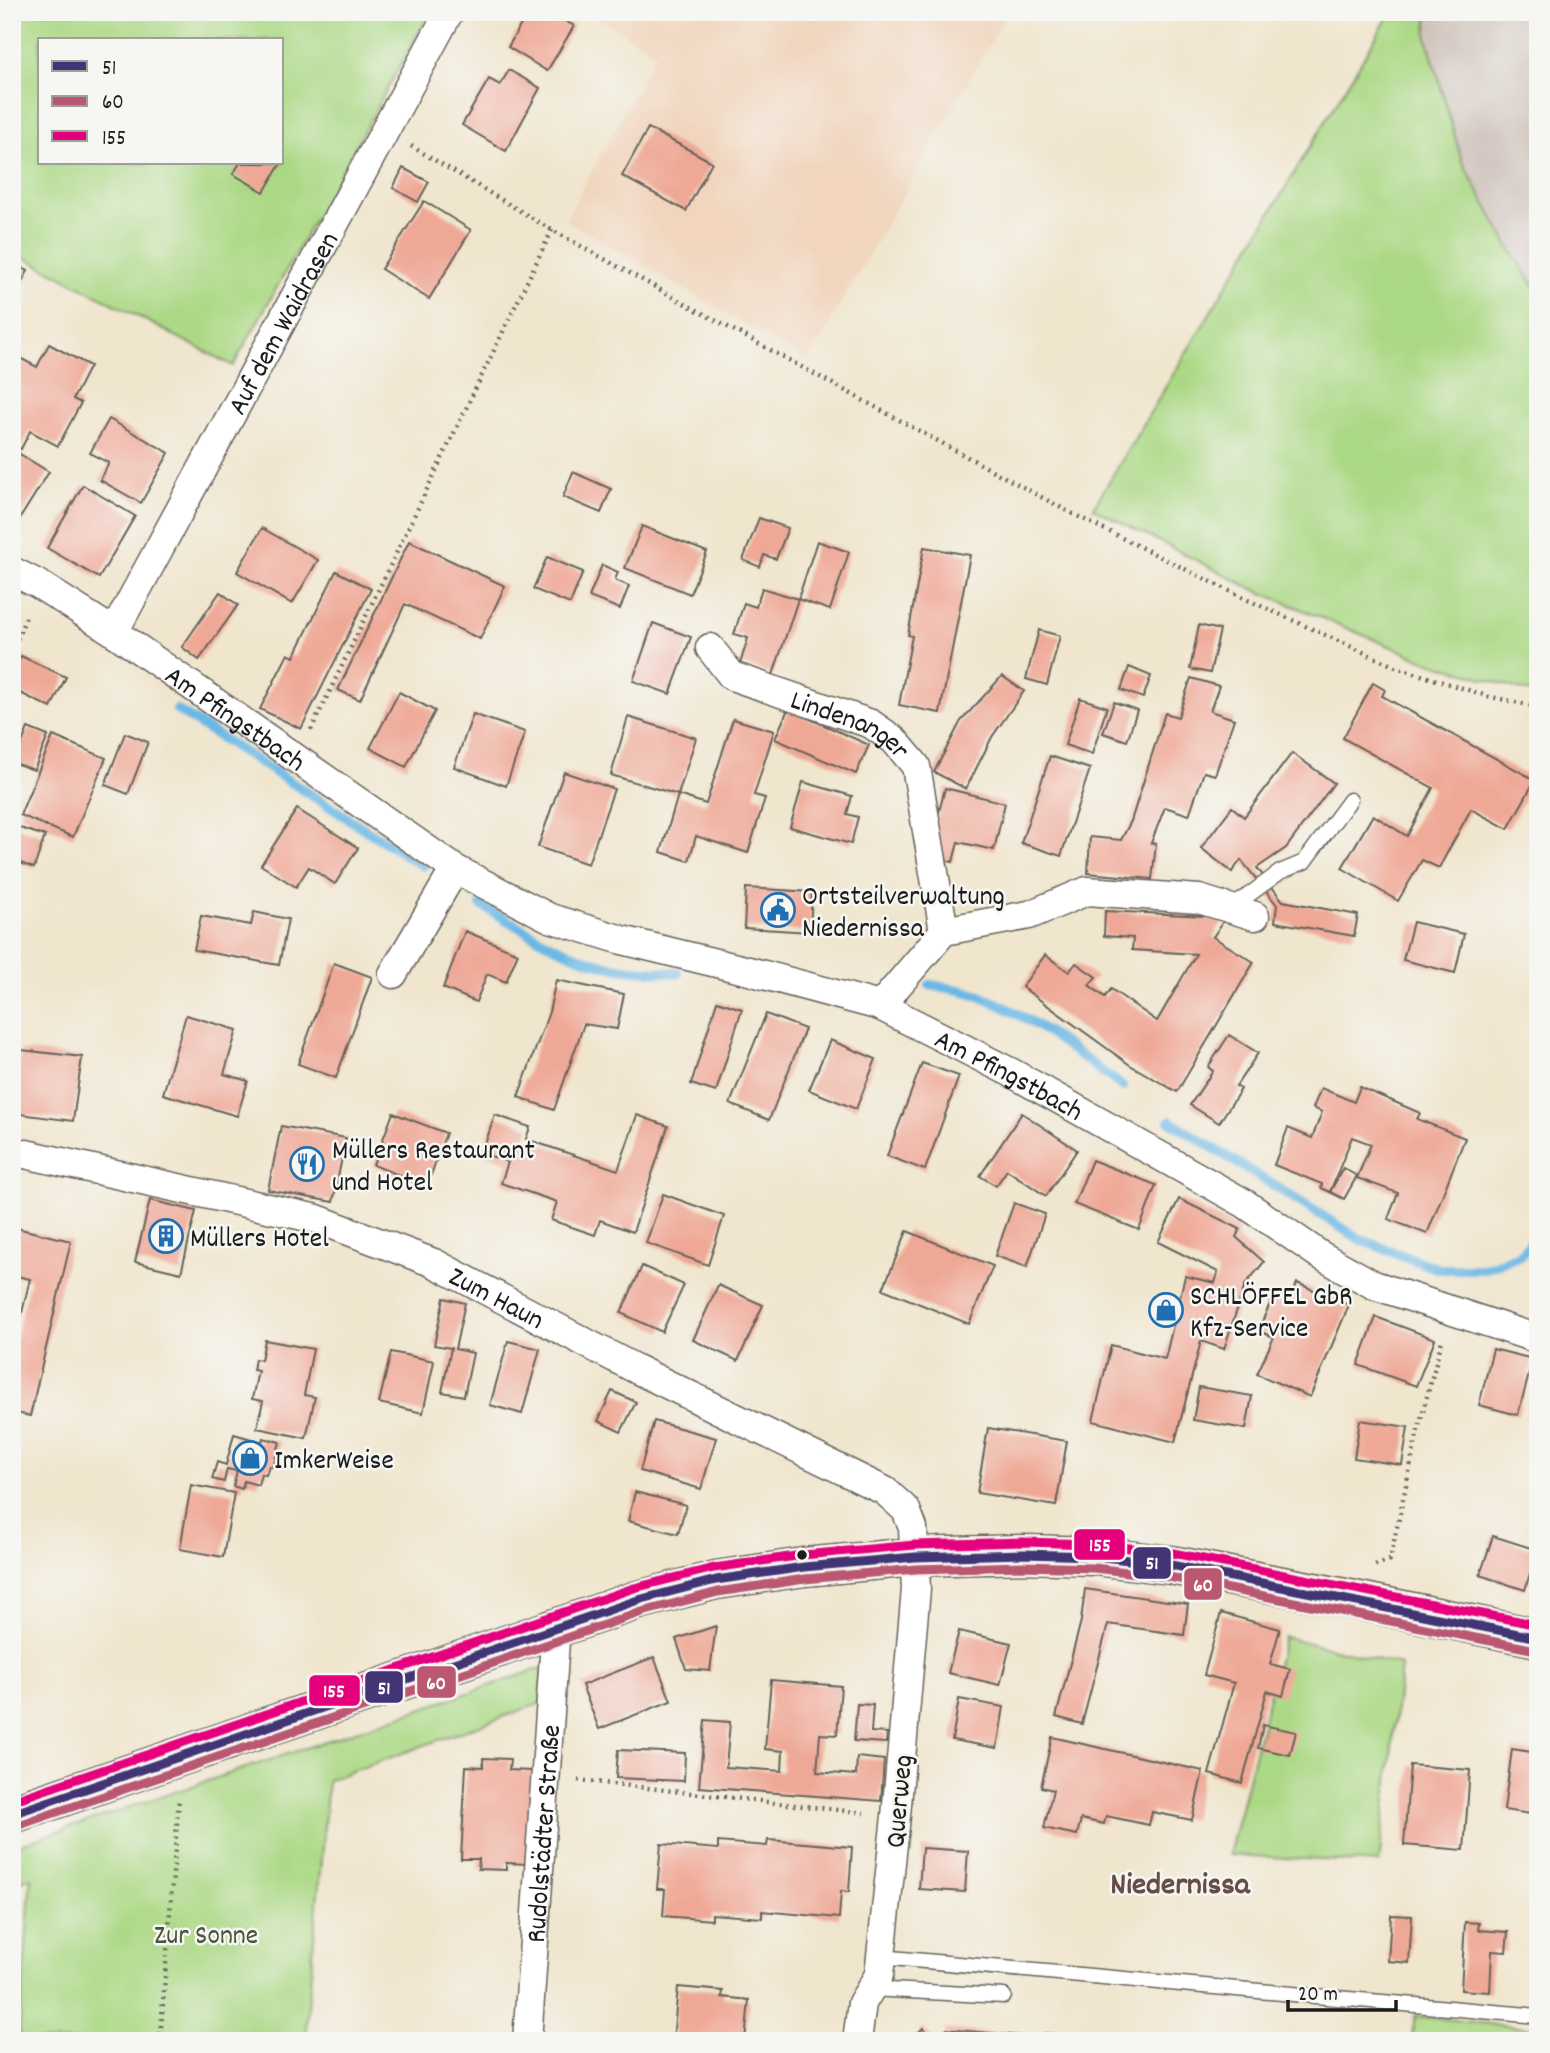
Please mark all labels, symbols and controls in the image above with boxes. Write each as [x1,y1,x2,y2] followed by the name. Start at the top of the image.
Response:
[38,38,284,164] legend
[102,55,116,85] text: 51
[102,89,124,119] text: 60
[102,125,126,155] text: 155
[220,226,352,423] street label: Auf dem Waidrasen
[155,658,312,784] street label: Am Pfingstbach
[784,683,917,770] street label: Lindenanger
[802,879,1005,951] place label: Ortsteilverwaltung Niedernissa
[759,891,797,929] public building icon: Ortsteilverwaltung Niedernissa
[926,1022,1089,1134] street label: Am Pfingstbach
[332,1133,535,1205] place label: Müllers Restaurant und Hotel
[288,1145,326,1183] restaurant icon: Müllers Restaurant und Hotel
[147,1217,185,1255] building icon: Müllers Hotel
[190,1221,329,1261] place label: Müllers Hotel
[440,1259,550,1342] street label: Zum Haun
[1190,1279,1353,1351] place label: SCHLÖFFEL GbR Kfz-Service
[1147,1291,1185,1329] shop icon: SCHLÖFFEL GbR Kfz-Service
[231,1439,269,1477] shop icon: ImkerWeise
[274,1443,394,1483] place label: ImkerWeise
[1073,1528,1126,1561] line badge: 155
[1089,1534,1111,1561] text: 155
[1132,1546,1172,1580] line badge: 51
[795,1548,809,1562] unlabelled marker
[1146,1552,1158,1579] text: 51
[1183,1567,1223,1601] line badge: 60
[1193,1574,1213,1601] text: 60
[416,1665,457,1699] line badge: 60
[364,1670,404,1704] line badge: 51
[426,1672,446,1699] text: 60
[308,1674,361,1707] line badge: 155
[378,1677,390,1704] text: 51
[323,1680,345,1707] text: 155
[519,1723,574,1944] street label: Rudolstädter Straße
[878,1753,926,1850] street label: Querweg
[1110,1864,1251,1910] district label: Niedernissa
[154,1918,258,1958] park label: Zur Sonne
[1288,1969,1396,2013] scale bar
[1298,1981,1338,2011] text: 20 m

